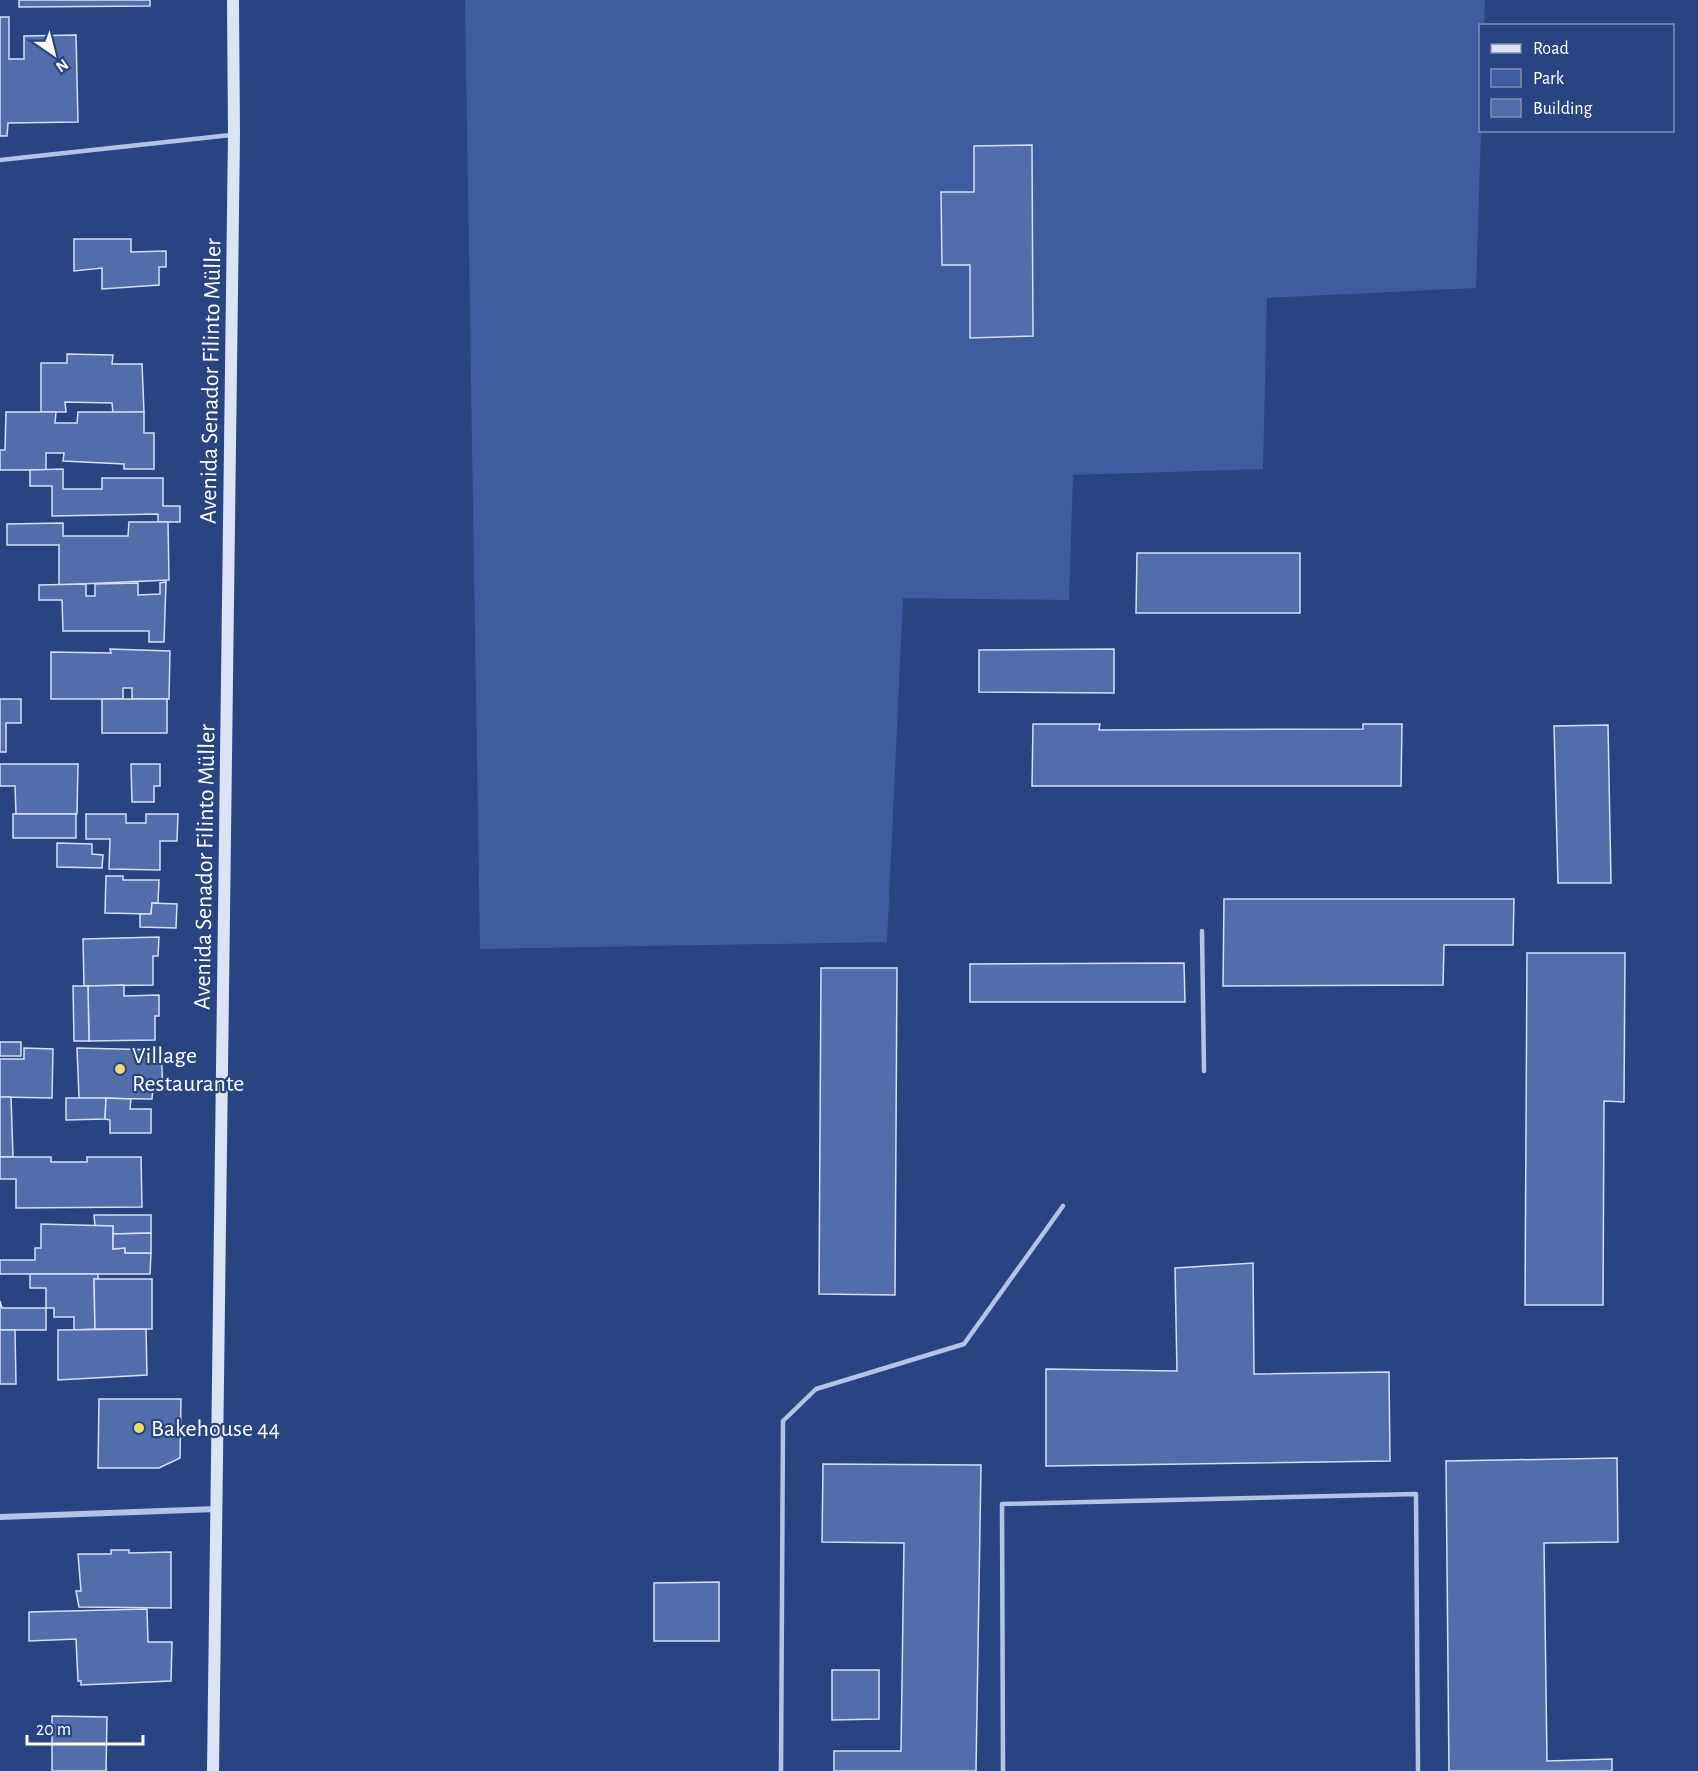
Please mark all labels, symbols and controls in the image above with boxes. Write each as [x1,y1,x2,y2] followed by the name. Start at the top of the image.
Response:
[24,24,84,84] north arrow
[1479,24,1674,132] legend
[1533,40,1569,58] text: Road
[53,56,71,75] text: N
[1533,70,1565,88] text: Park
[1533,100,1593,118] text: Building
[197,238,225,524] street label: Avenida Senador Filinto Müller
[191,724,219,1010] street label: Avenida Senador Filinto Müller
[132,1044,244,1096] place label: Village Restaurante
[113,1062,127,1076] marker: Village Restaurante
[151,1417,280,1441] place label: Bakehouse 44
[132,1421,146,1435] marker: Bakehouse 44
[27,1708,142,1746] scale bar
[36,1721,71,1739] text: 20 m

